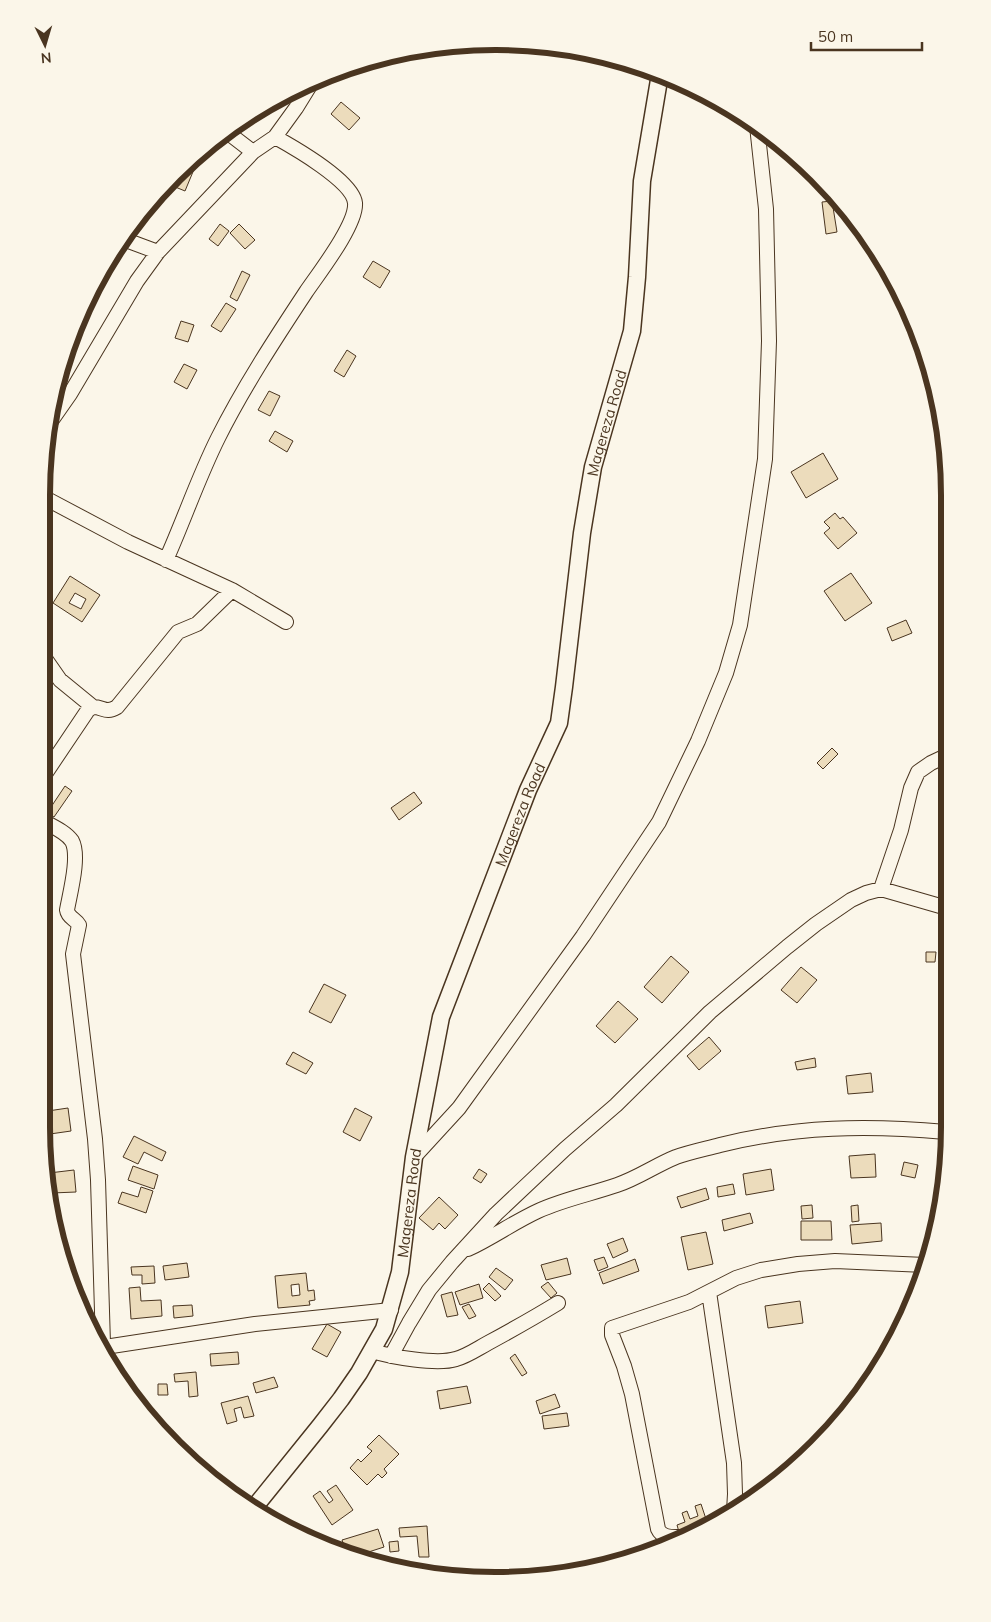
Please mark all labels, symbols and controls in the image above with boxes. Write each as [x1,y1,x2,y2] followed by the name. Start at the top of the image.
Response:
[20,20,70,70] north arrow
[811,20,922,52] scale bar
[818,27,853,46] text: 50 m
[40,49,52,67] text: N
[582,367,630,477] street label: Magereza Road
[490,759,549,869] street label: Magereza Road
[392,1146,425,1259] street label: Magereza Road

